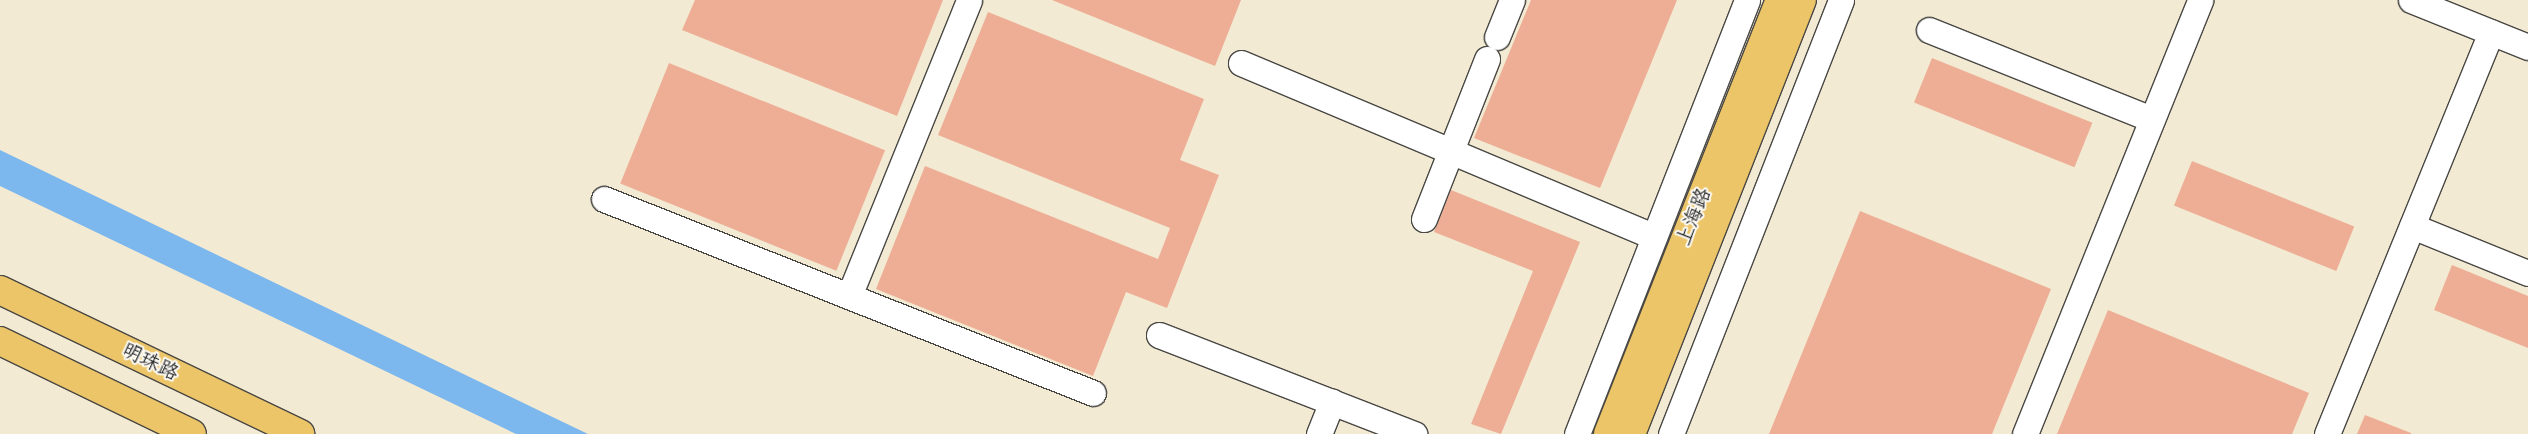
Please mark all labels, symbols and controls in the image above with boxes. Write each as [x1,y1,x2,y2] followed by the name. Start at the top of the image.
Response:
[1672,185,1716,249] street label: 上海路
[118,338,182,386] street label: 明珠路

